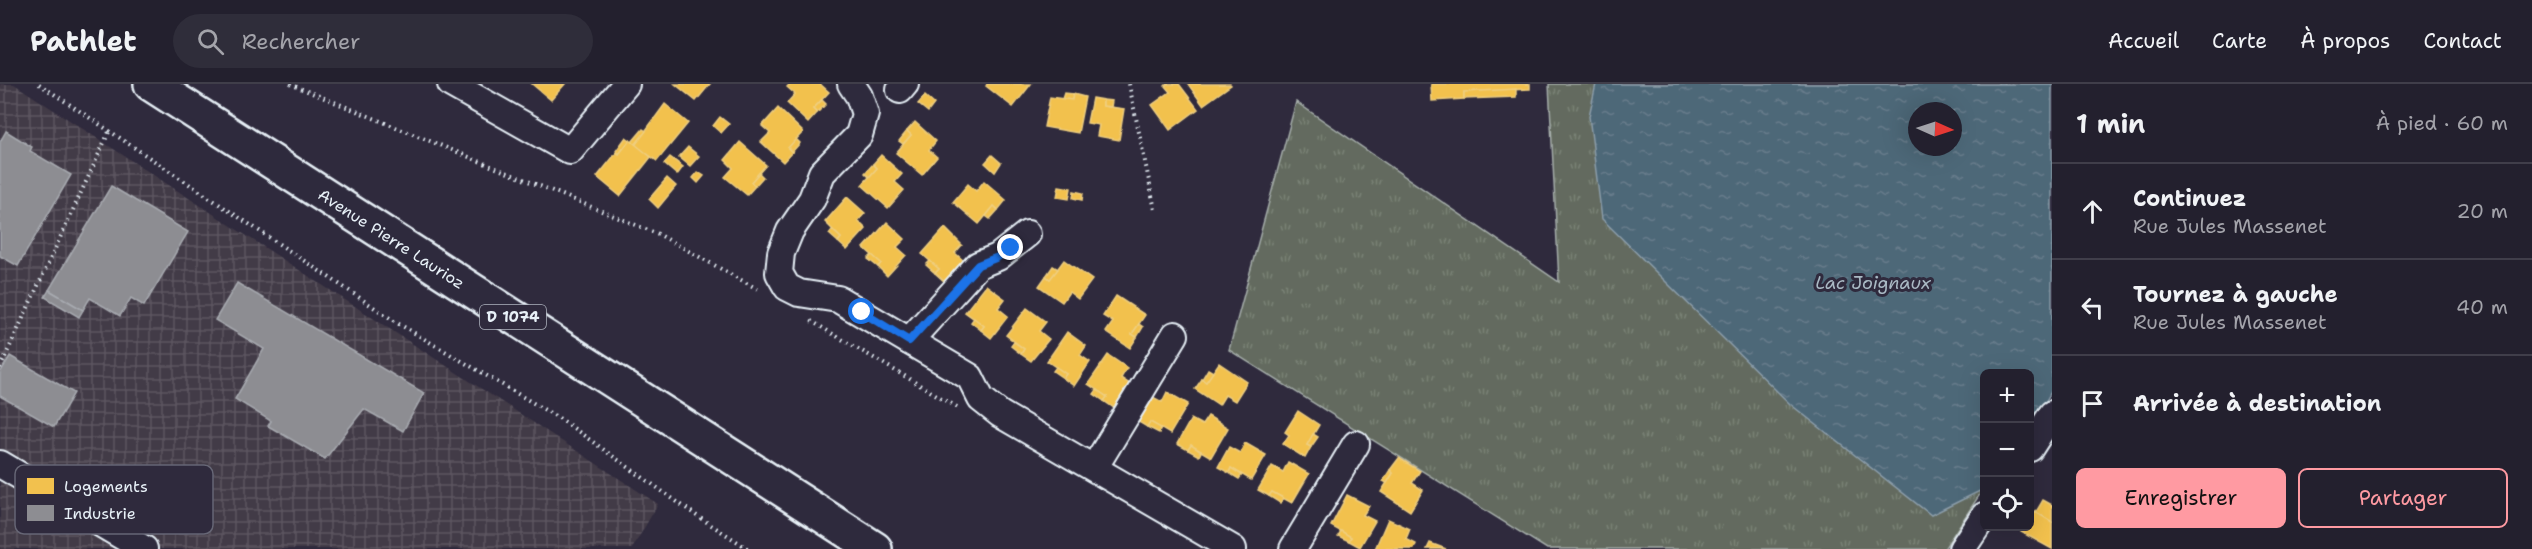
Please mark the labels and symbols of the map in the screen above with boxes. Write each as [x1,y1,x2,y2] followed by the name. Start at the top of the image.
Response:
[1908,102,1962,156] north arrow
[314,184,469,293] street label: Avenue Pierre Laurioz
[997,234,1023,260] route end
[1815,271,1931,295] water label: Lac Joignaux
[848,298,874,324] route start
[480,305,546,329] road number: D 1074
[15,465,213,534] legend
[64,476,148,497] text: Logements
[64,503,136,524] text: Industrie

